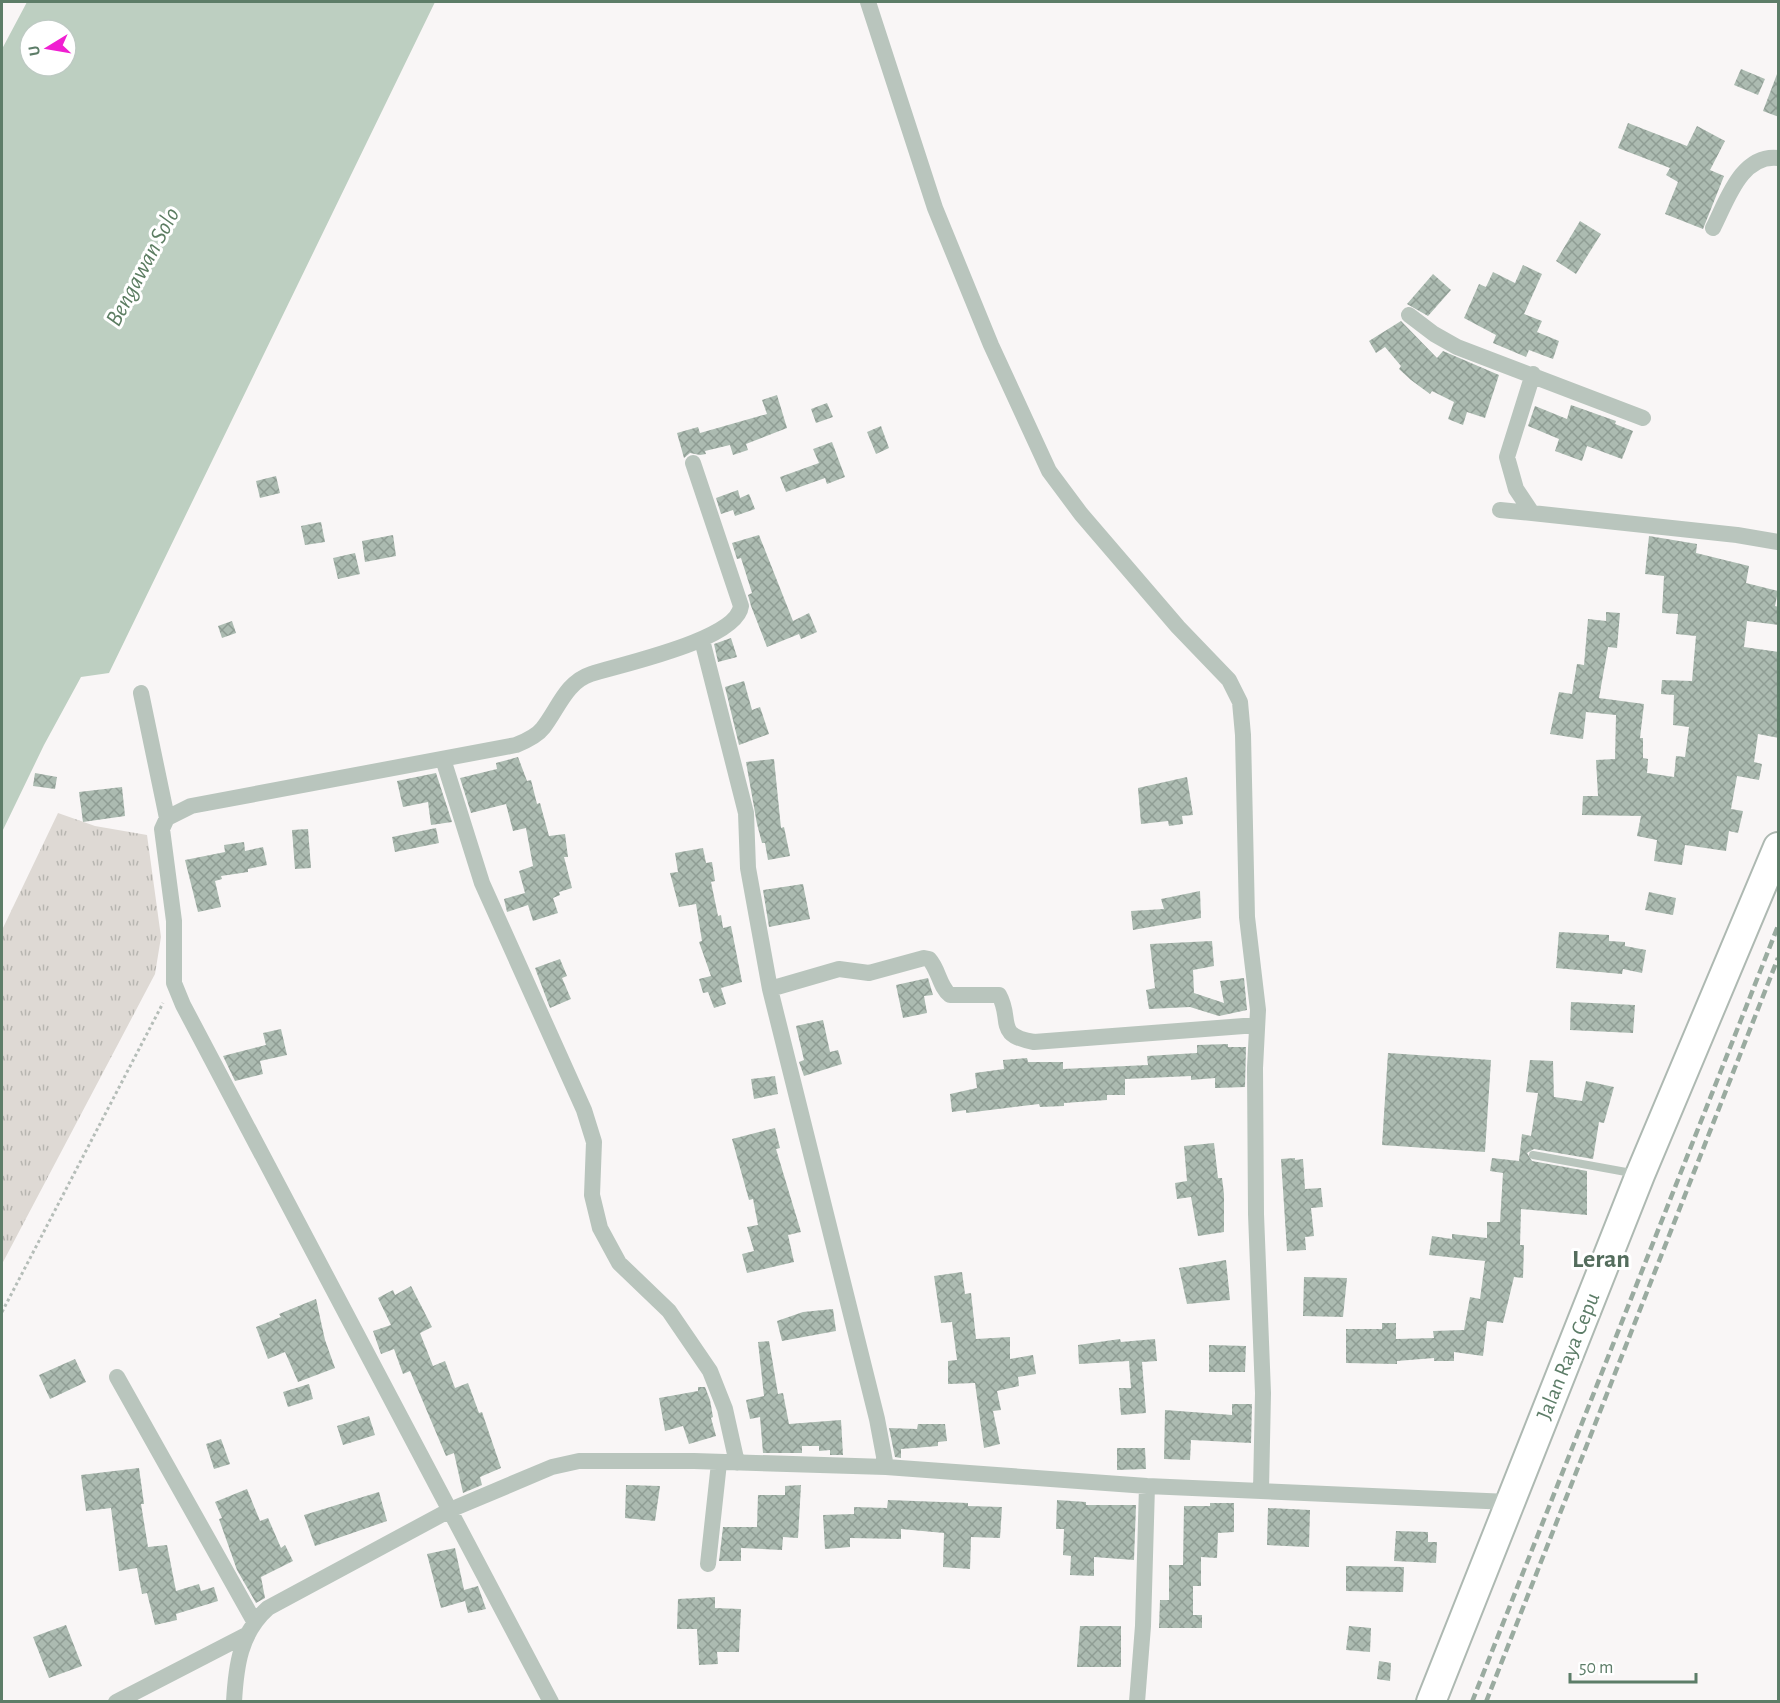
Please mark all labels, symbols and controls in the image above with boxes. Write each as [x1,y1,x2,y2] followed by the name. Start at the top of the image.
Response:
[18,18,78,78] north arrow
[25,44,43,57] text: U
[102,204,184,330] water label: Bengawan Solo
[1572,1246,1630,1272] district label: Leran
[1533,1289,1603,1423] street label: Jalan Raya Cepu
[1570,1646,1696,1684] scale bar
[1579,1659,1613,1677] text: 50 m

